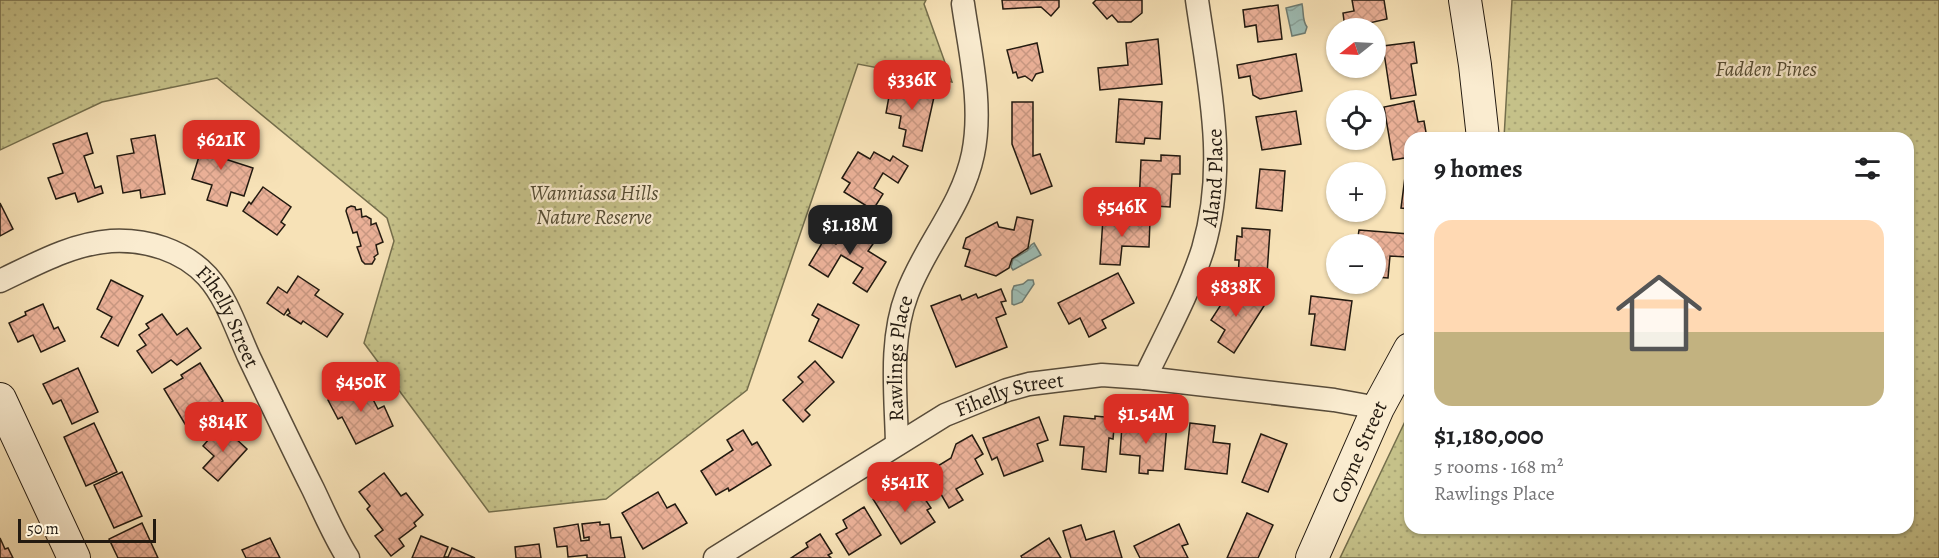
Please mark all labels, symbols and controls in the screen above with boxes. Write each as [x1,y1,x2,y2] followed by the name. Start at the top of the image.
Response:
[1326,18,1386,78] north arrow
[1326,18,1386,294] map controls
[1715,55,1817,83] park label: Fadden Pines
[870,60,954,111] pin: $336K
[888,66,937,93] text: $336K
[1326,90,1386,150] button: locate
[179,120,263,171] pin: $621K
[197,126,245,153] text: $621K
[1195,128,1229,230] street label: Aland Place
[1434,151,1523,186] text: 9 homes
[1851,152,1884,185] icon: filters
[1326,162,1386,222] button: +
[530,179,658,231] park label: Wanniassa Hills Nature Reserve
[1080,187,1164,238] pin: $546K
[1097,193,1147,220] text: $546K
[801,205,899,256] pin: $1.18M
[822,211,878,238] text: $1.18M
[1326,234,1386,294] button: −
[190,259,266,372] street label: Fihelly Street
[1605,259,1713,367] icon: home
[1194,267,1278,318] pin: $838K
[1211,273,1261,300] text: $838K
[881,291,920,422] street label: Rawlings Place
[319,362,403,413] pin: $450K
[951,366,1065,424] street label: Fihelly Street
[336,368,386,395] text: $450K
[1097,394,1195,445] pin: $1.54M
[1324,395,1394,507] street label: Coyne Street
[1118,400,1174,427] text: $1.54M
[181,402,265,453] pin: $814K
[199,408,247,435] text: $814K
[1434,418,1544,453] text: $1,180,000
[1434,453,1563,480] text: 5 rooms · 168 m²
[863,462,947,513] pin: $541K
[881,468,929,495] text: $541K
[1434,480,1555,507] text: Rawlings Place
[18,516,156,544] scale bar
[27,518,59,540] text: 50 m

